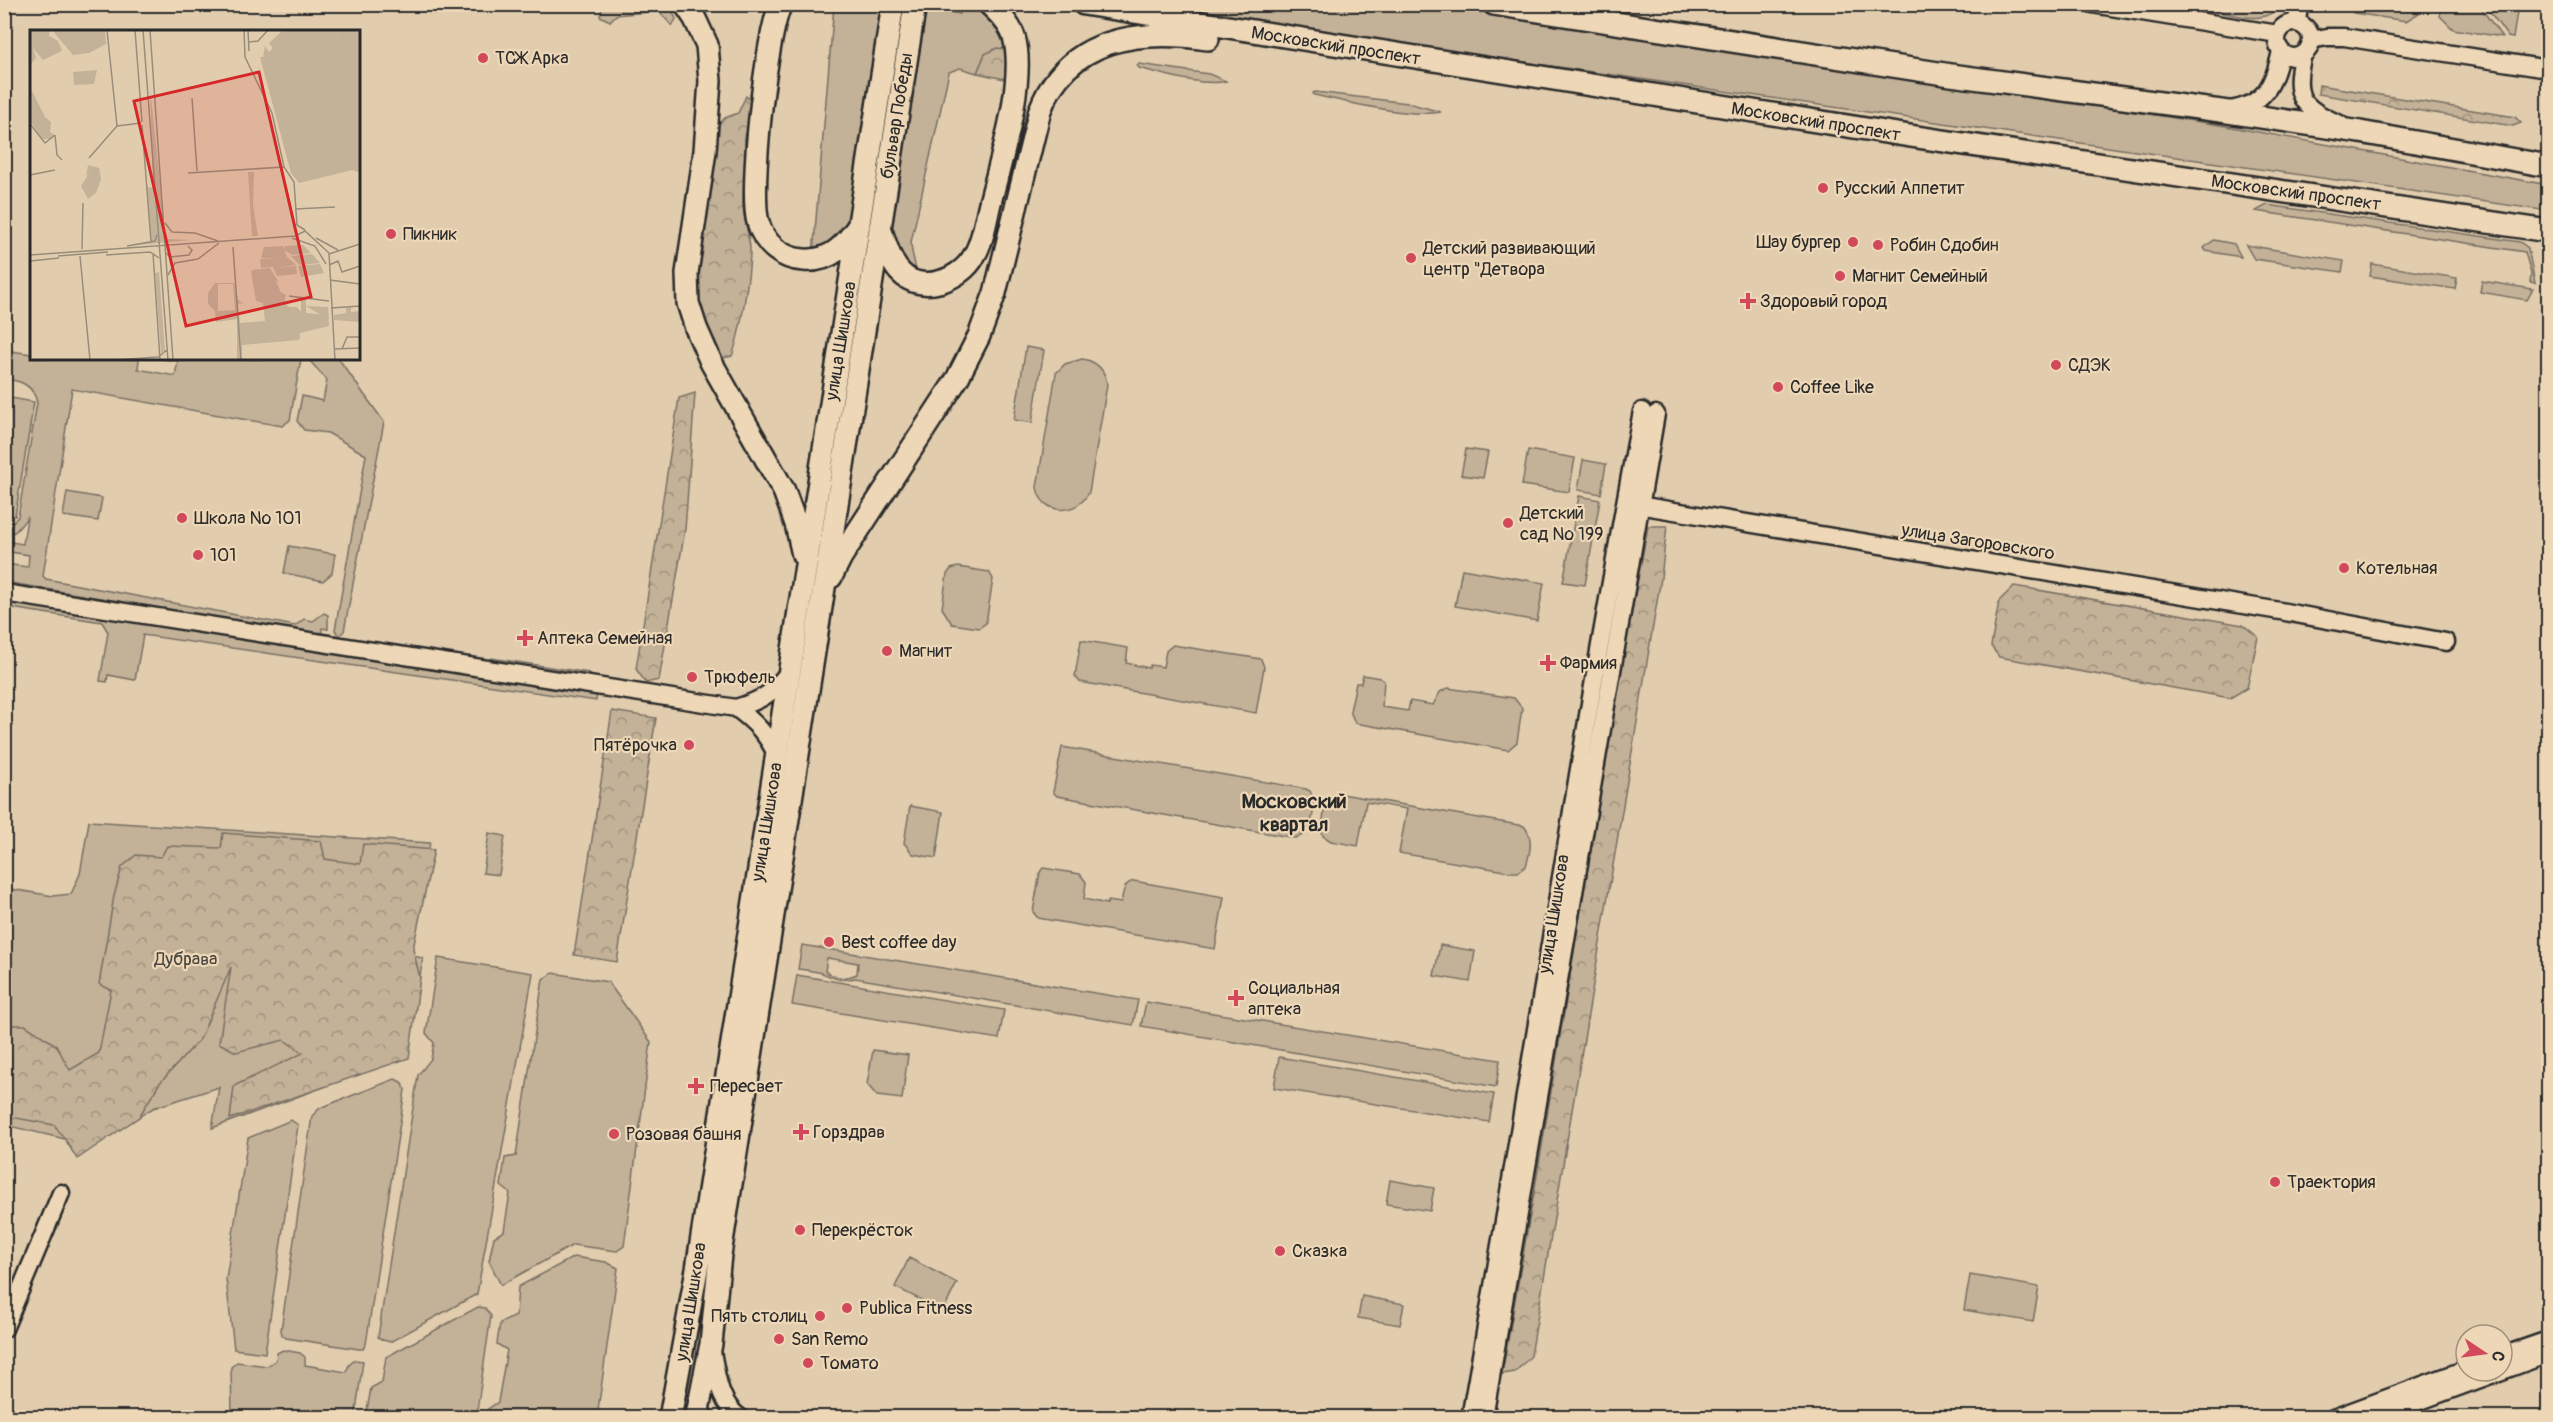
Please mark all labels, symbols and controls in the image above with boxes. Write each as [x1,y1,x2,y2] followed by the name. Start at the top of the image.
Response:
[1250,21,1422,71] street label: Московский проспект
[30,30,360,360] inset map
[495,47,569,70] place label: ТСЖ Арка
[476,51,490,65] marker: ТСЖ Арка
[876,51,918,181] street label: бульвар Победы
[1730,97,1902,147] street label: Московский проспект
[2210,170,2382,216] street label: Московский проспект
[1835,177,1965,200] place label: Русский Аппетит
[1816,181,1830,195] marker: Русский Аппетит
[403,223,457,246] place label: Пикник
[384,227,398,241] marker: Пикник
[1756,231,1841,254] place label: Шау бургер
[1890,234,1999,257] place label: Робин Сдобин
[1846,235,1860,249] marker: Шау бургер
[1422,237,1596,281] place label: Детский развивающий центр "Детвора
[1871,238,1885,252] marker: Робин Сдобин
[1404,251,1418,265] marker: Детский развивающий центр "Детвора
[1852,265,1988,288] place label: Магнит Семейный
[1833,269,1847,283] marker: Магнит Семейный
[820,280,862,403] street label: улица Шишкова
[1760,290,1887,313] place label: Здоровый город
[1741,294,1755,308] marker: Здоровый город
[2068,354,2111,377] place label: СДЭК
[2049,358,2063,372] marker: СДЭК
[1790,376,1874,399] place label: Coffee Like
[1771,380,1785,394] marker: Coffee Like
[1519,502,1604,546] place label: Детский сад № 199
[194,507,302,530] place label: Школа № 101
[175,511,189,525] marker: Школа № 101
[1501,516,1515,530] marker: Детский сад № 199
[1899,518,2056,566] street label: улица Загоровского
[210,544,236,567] place label: 101
[191,548,205,562] marker: 101
[2356,557,2437,580] place label: Котельная
[2337,561,2351,575] marker: Котельная
[537,627,672,650] place label: Аптека Семейная
[518,631,532,645] marker: Аптека Семейная
[899,640,952,663] place label: Магнит
[880,644,894,658] marker: Магнит
[1560,652,1617,675] place label: Фармия
[1541,656,1555,670] marker: Фармия
[704,666,776,689] place label: Трюфель
[685,670,699,684] marker: Трюфель
[594,734,677,757] place label: Пятёрочка
[682,738,696,752] marker: Пятёрочка
[746,761,788,884] street label: улица Шишкова
[1241,789,1347,837] district label: Московский квартал
[1533,853,1575,976] street label: улица Шишкова
[841,931,957,954] place label: Best coffee day
[822,935,836,949] marker: Best coffee day
[154,948,217,971] park label: Дубрава
[1248,977,1340,1021] place label: Социальная аптека
[1229,991,1243,1005] marker: Социальная аптека
[710,1075,783,1098] place label: Пересвет
[687,1077,705,1095] marker: Пересвет
[813,1121,885,1144] place label: Горздрав
[626,1123,741,1146] place label: Розовая башня
[794,1125,808,1139] marker: Горздрав
[607,1127,621,1141] marker: Розовая башня
[2287,1171,2376,1194] place label: Траектория
[2268,1175,2282,1189] marker: Траектория
[812,1219,913,1242] place label: Перекрёсток
[793,1223,807,1237] marker: Перекрёсток
[1292,1240,1347,1263] place label: Сказка
[670,1241,712,1364] street label: улица Шишкова
[1273,1244,1287,1258] marker: Сказка
[859,1297,972,1320] place label: Publica Fitness
[840,1301,854,1315] marker: Publica Fitness
[711,1305,808,1328] place label: Пять столиц
[813,1309,827,1323] marker: Пять столиц
[2454,1323,2514,1383] north arrow
[791,1328,869,1351] place label: San Remo
[772,1332,786,1346] marker: San Remo
[2487,1349,2508,1363] text: С
[820,1352,879,1375] place label: Томато
[801,1356,815,1370] marker: Томато

